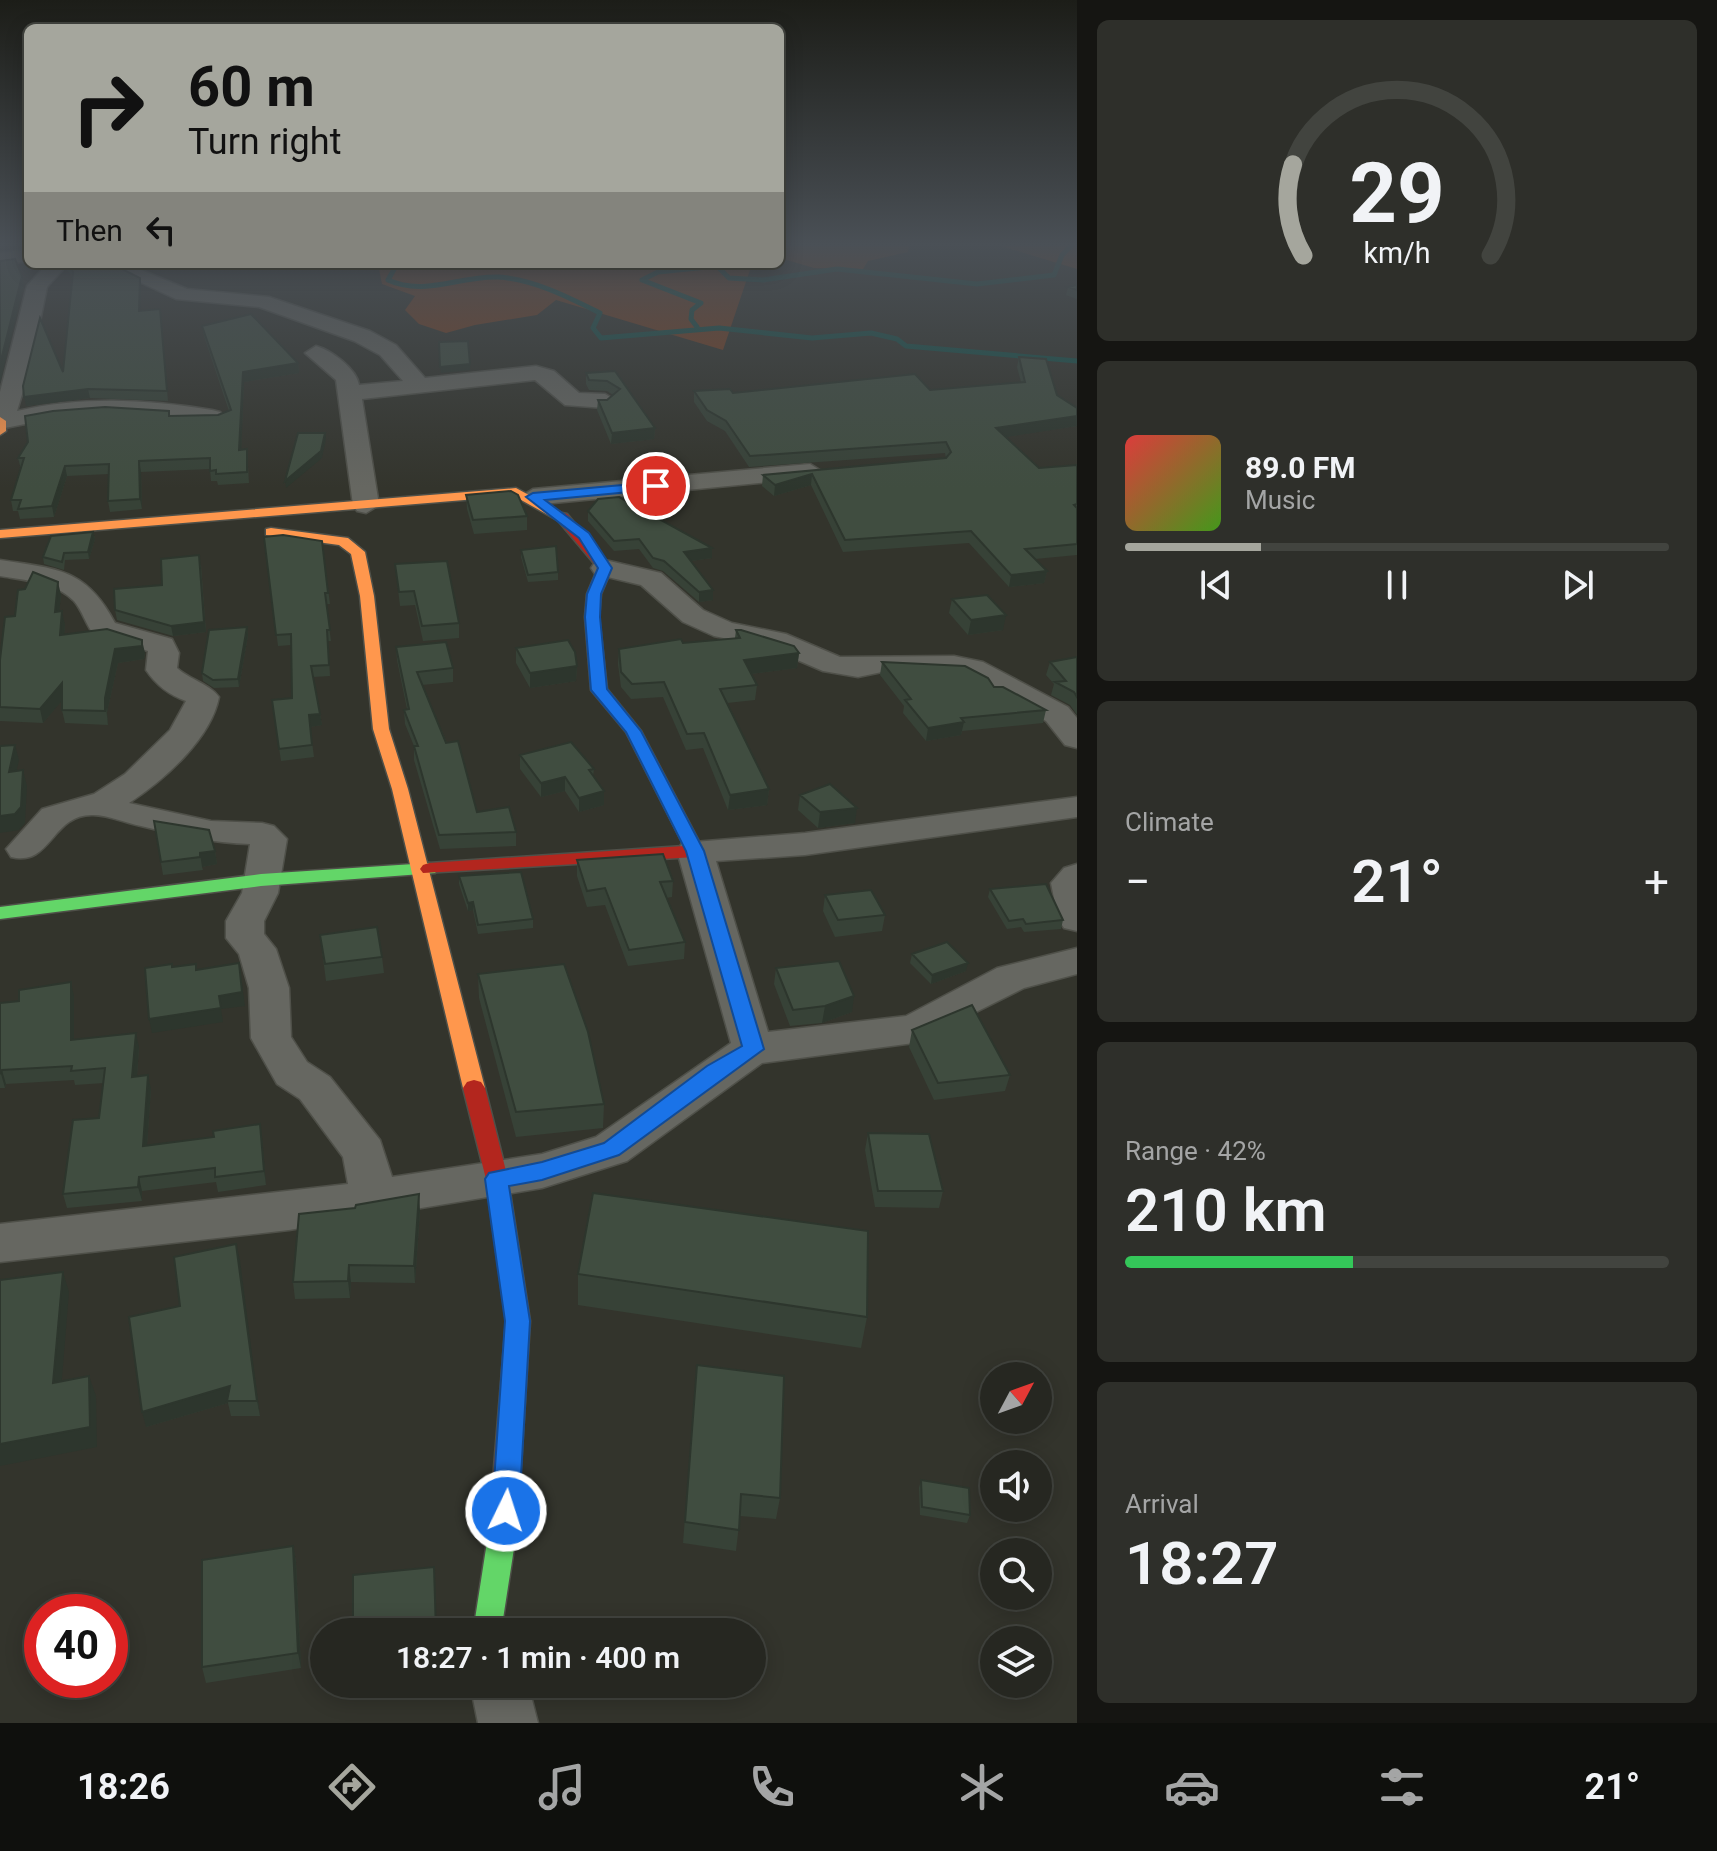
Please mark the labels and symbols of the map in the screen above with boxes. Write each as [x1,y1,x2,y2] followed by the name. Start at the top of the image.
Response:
[622,452,690,520] pin
[980,1362,1052,1434] north arrow
[464,1469,548,1553] position arrow
[24,1594,128,1698] speed limit sign: 40

